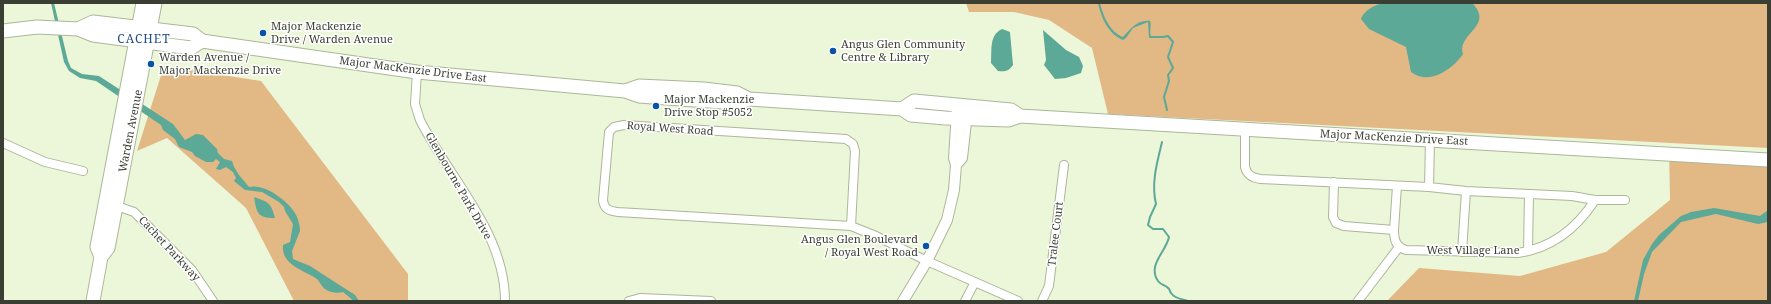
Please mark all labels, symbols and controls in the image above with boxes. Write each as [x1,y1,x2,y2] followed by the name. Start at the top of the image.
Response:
[271,20,393,46] place label: Major Mackenzie Drive / Warden Avenue
[258,28,268,38] marker: Major Mackenzie Drive / Warden Avenue
[117,33,171,47] district label: CACHET
[841,38,965,64] place label: Angus Glen Community Centre & Library
[828,46,838,56] marker: Angus Glen Community Centre & Library
[159,51,281,77] place label: Warden Avenue / Major Mackenzie Drive
[339,54,487,86] street label: Major MacKenzie Drive East
[146,59,156,69] marker: Warden Avenue / Major Mackenzie Drive
[117,88,145,174] street label: Warden Avenue
[664,93,754,119] place label: Major Mackenzie Drive Stop #5052
[651,101,661,111] marker: Major Mackenzie Drive Stop #5052
[626,119,714,139] street label: Royal West Road
[1320,128,1468,148] street label: Major MacKenzie Drive East
[422,130,494,242] street label: Glenbourne Park Drive
[1045,201,1067,267] street label: Tralee Court
[136,214,202,284] street label: Cachet Parkway
[801,233,918,259] place label: Angus Glen Boulevard / Royal West Road
[921,241,931,251] marker: Angus Glen Boulevard / Royal West Road
[1426,244,1520,258] street label: West Village Lane

